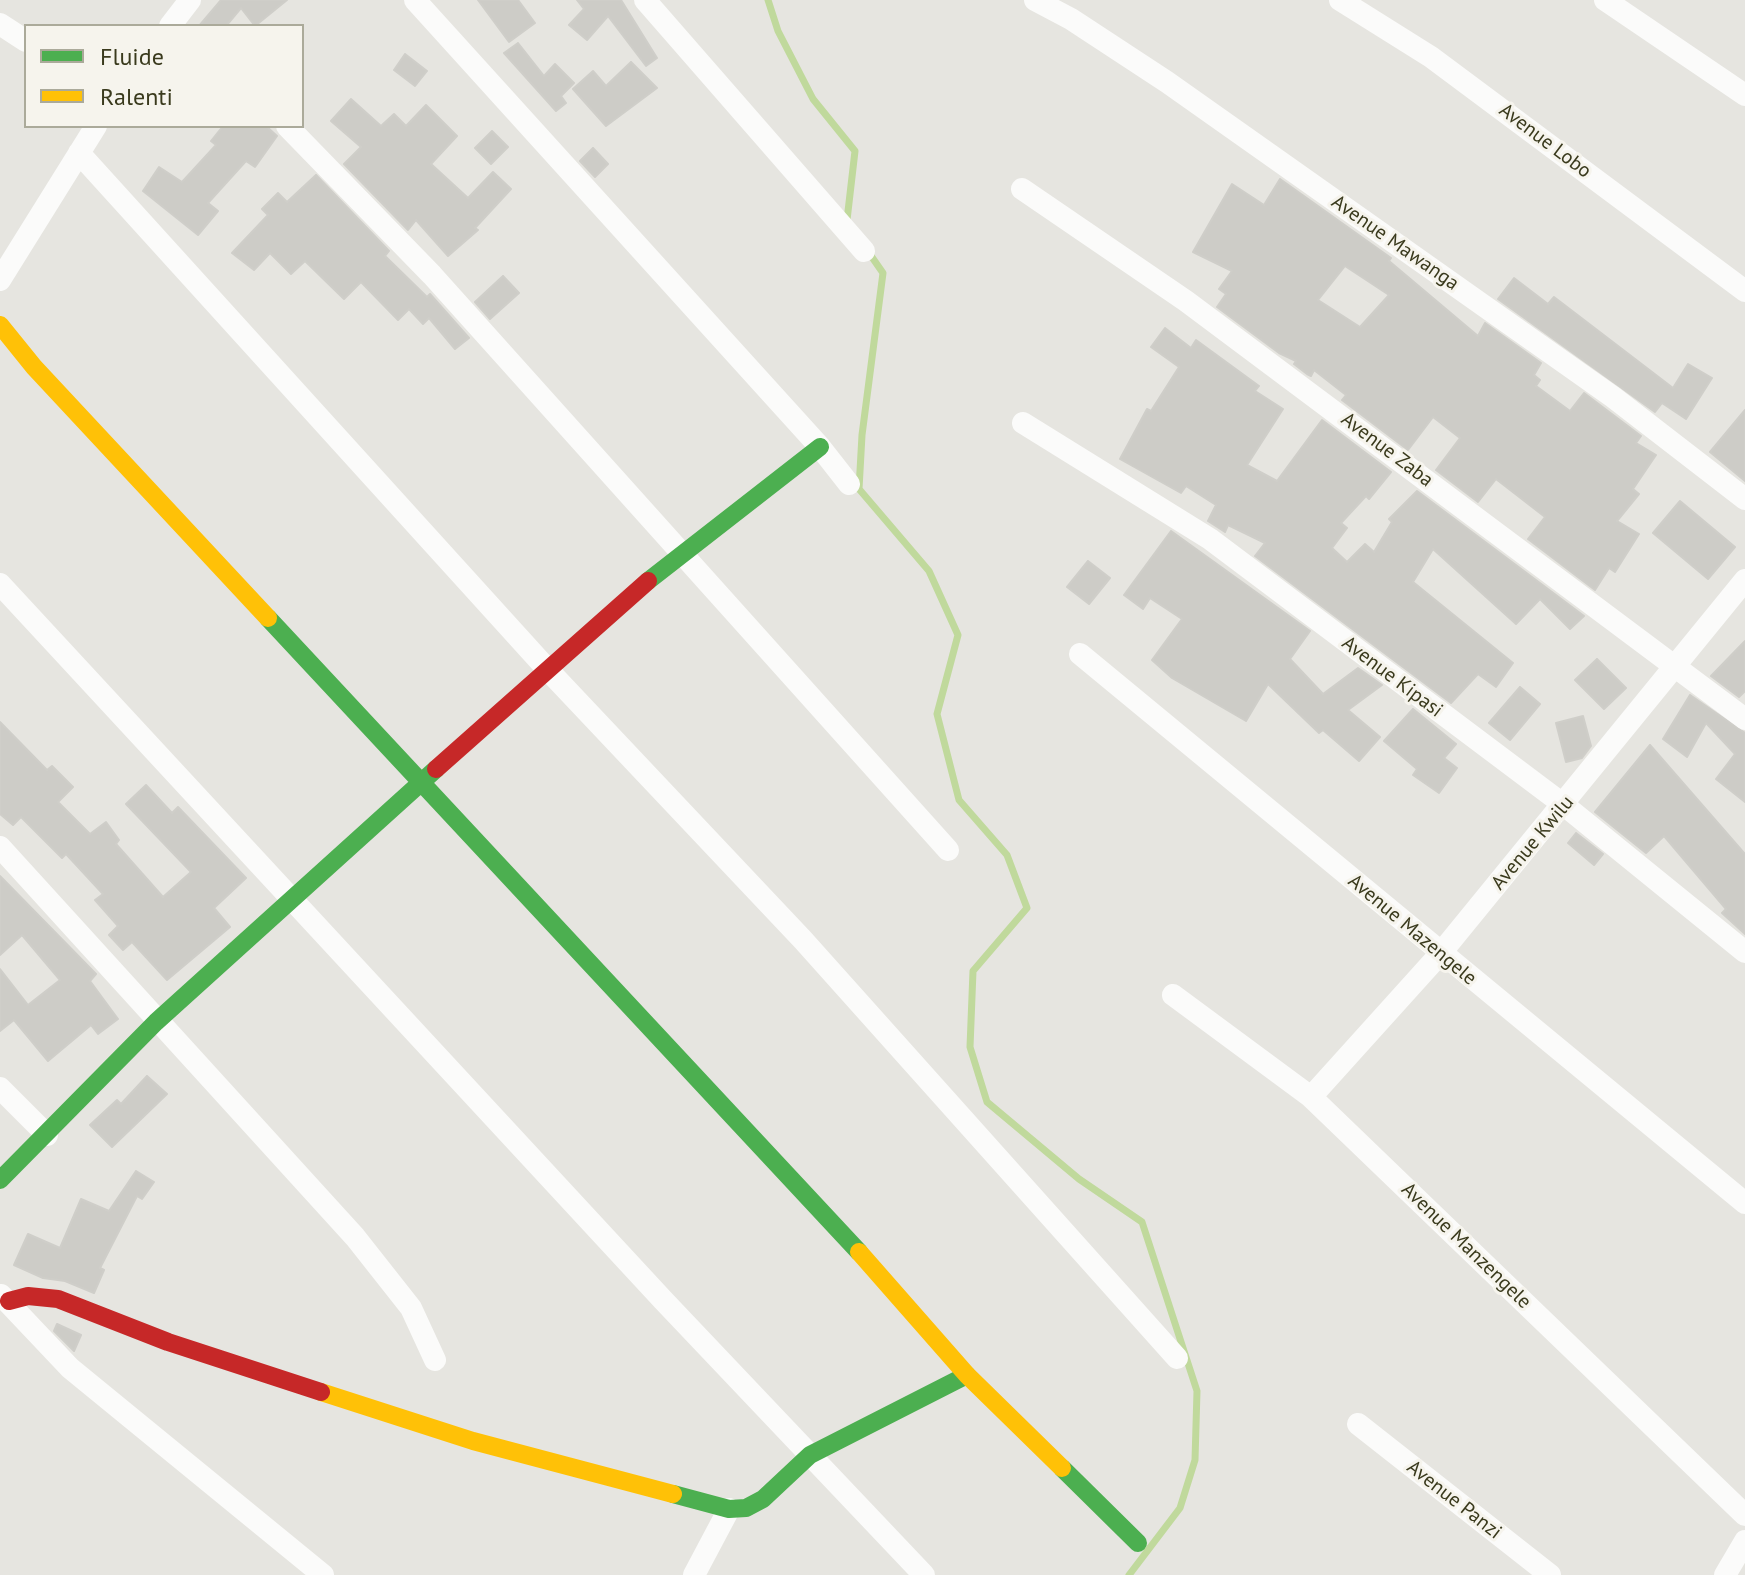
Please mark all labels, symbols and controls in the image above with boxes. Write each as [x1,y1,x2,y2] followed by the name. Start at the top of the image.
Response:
[24,24,304,128] legend
[100,41,164,72] text: Fluide
[100,81,173,112] text: Ralenti
[1494,99,1596,183] street label: Avenue Lobo
[1327,190,1463,296] street label: Avenue Mawanga
[1336,408,1438,492] street label: Avenue Zaba
[1337,631,1447,723] street label: Avenue Kipasi
[1487,791,1579,895] street label: Avenue Kwilu
[1343,869,1481,991] street label: Avenue Mazengele
[1396,1178,1536,1314] street label: Avenue Manzengele
[1402,1456,1506,1544] street label: Avenue Panzi

